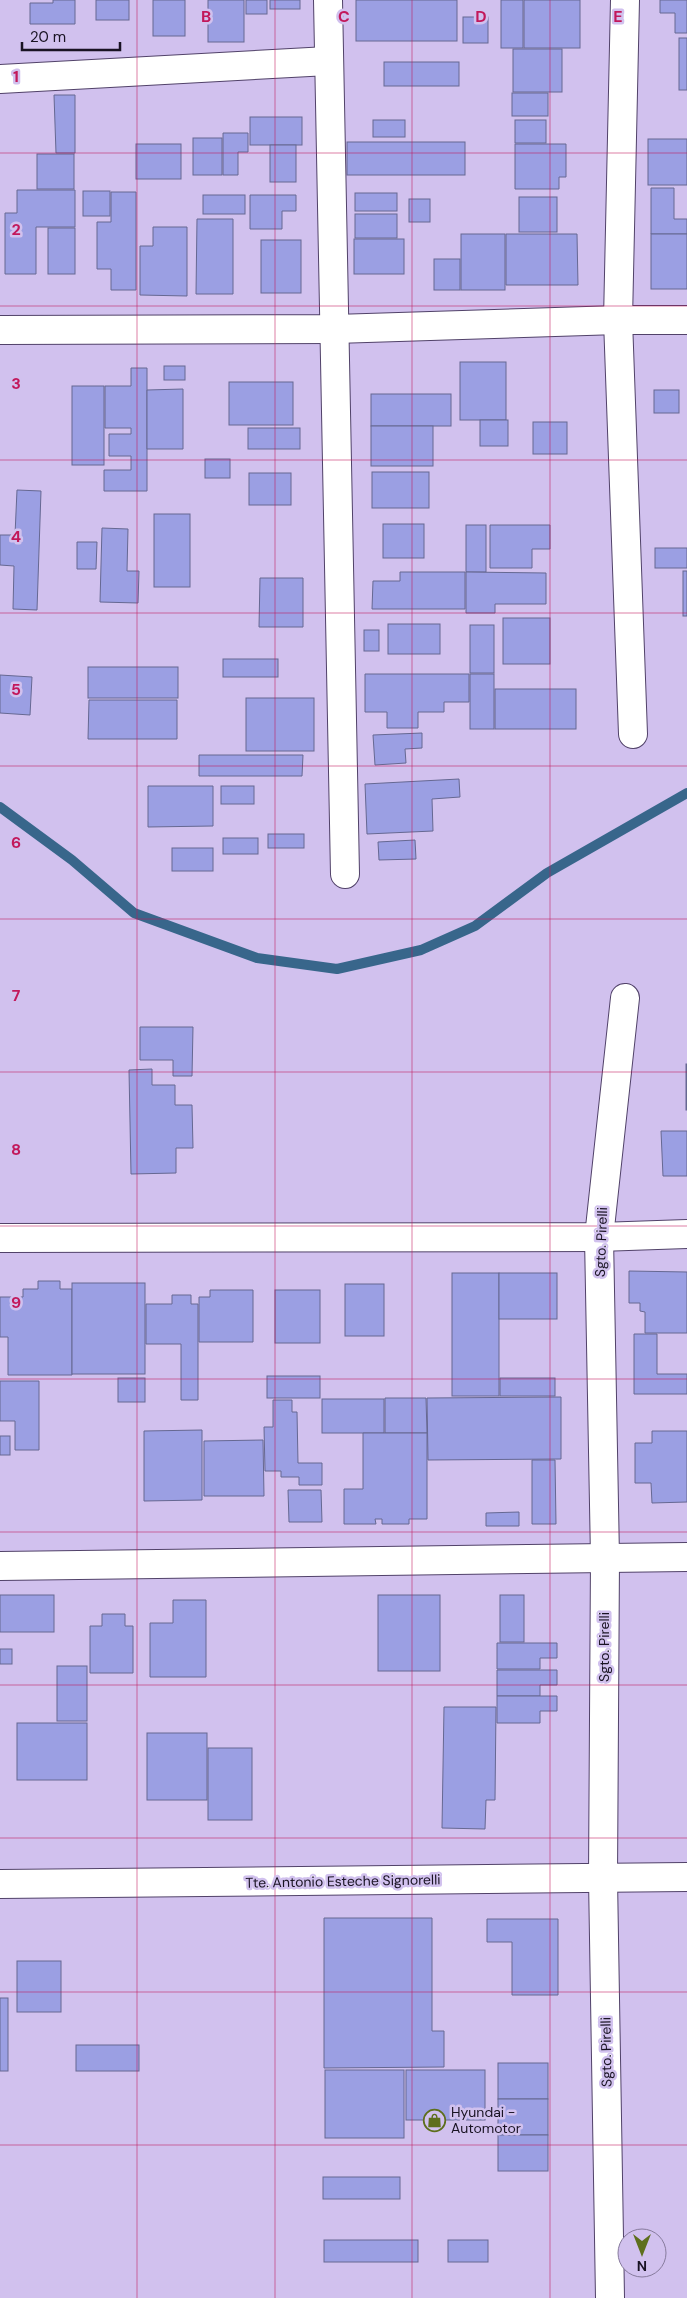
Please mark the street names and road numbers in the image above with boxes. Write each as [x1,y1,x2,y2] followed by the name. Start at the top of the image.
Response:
[591,1207,611,1277] street label: Sgto. Pirelli
[595,1612,613,1682] street label: Sgto. Pirelli
[245,1870,441,1892] street label: Tte. Antonio Esteche Signorelli
[596,2017,616,2087] street label: Sgto. Pirelli

